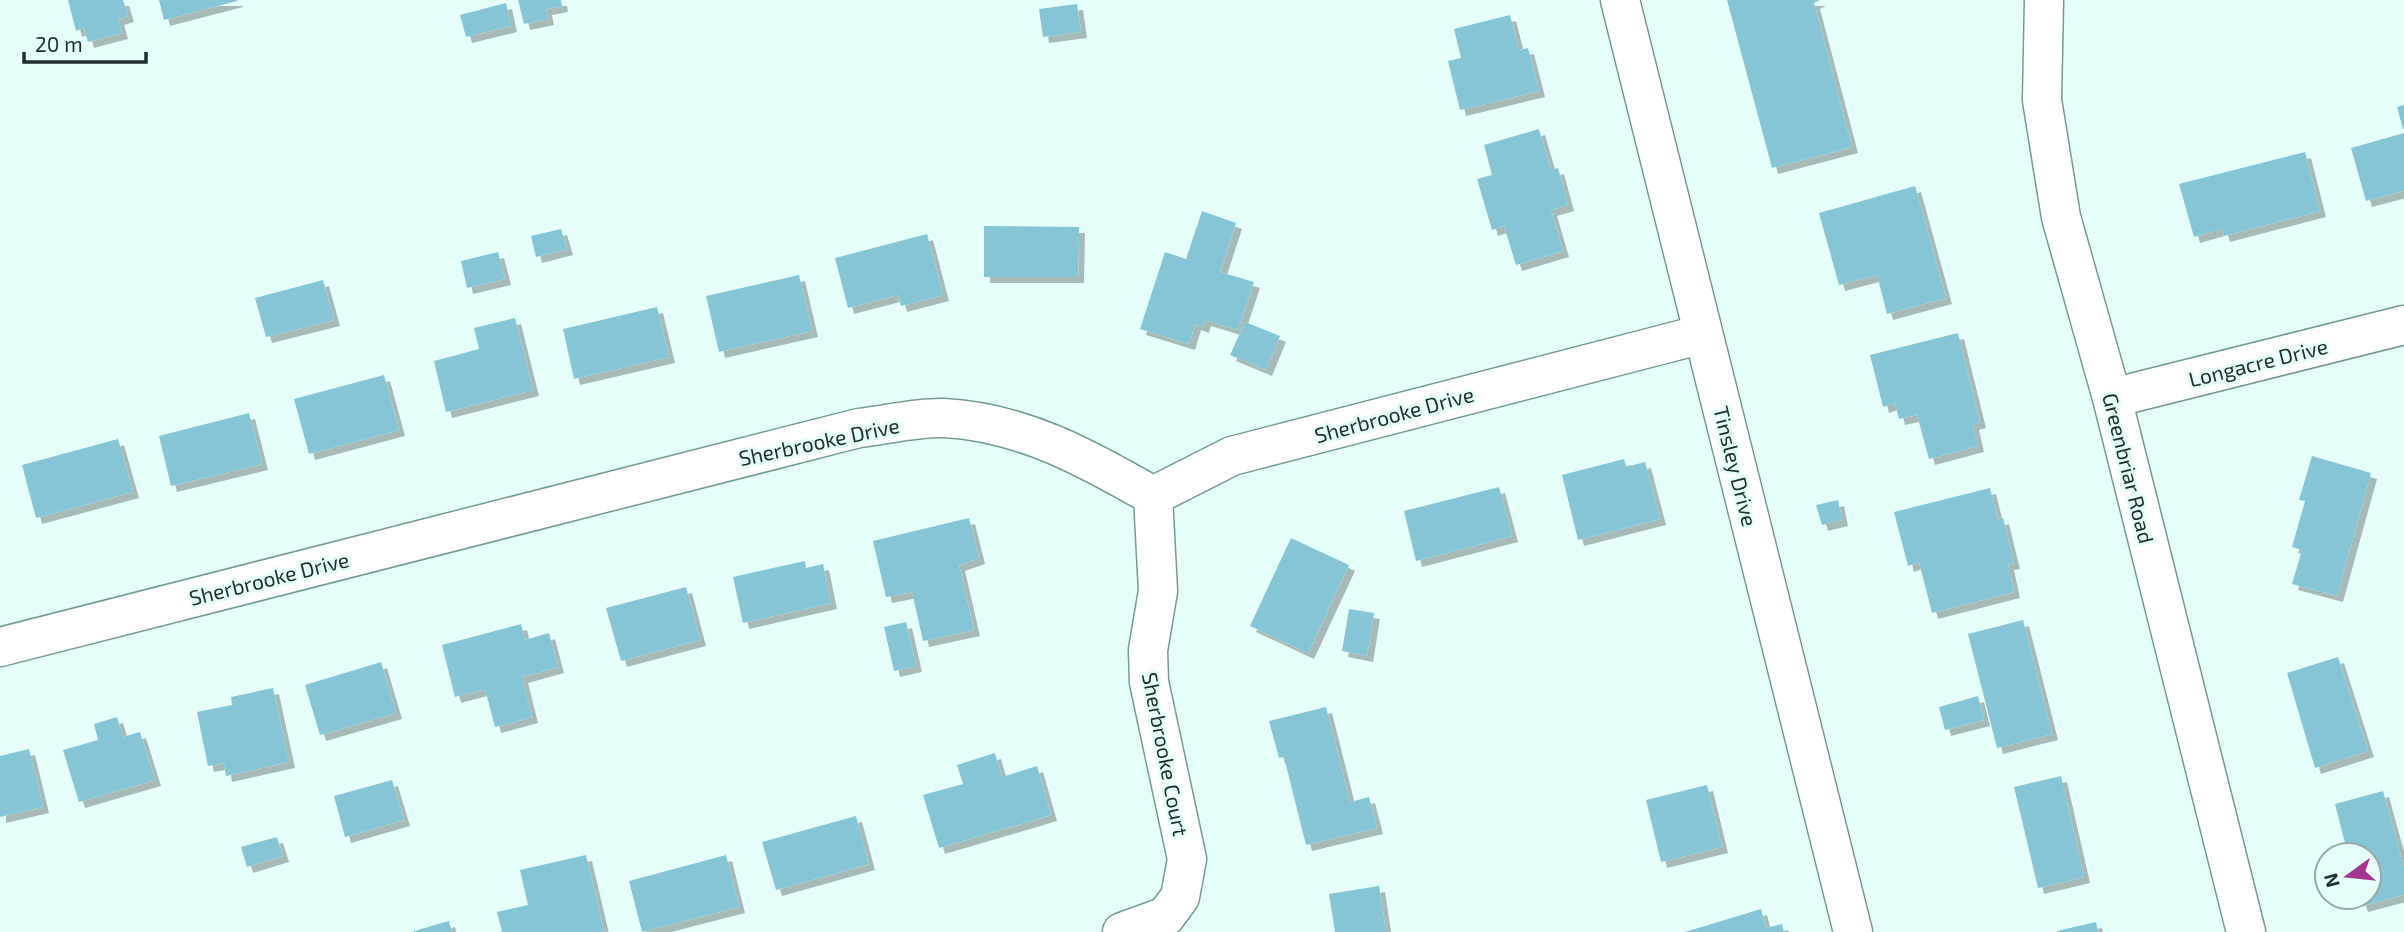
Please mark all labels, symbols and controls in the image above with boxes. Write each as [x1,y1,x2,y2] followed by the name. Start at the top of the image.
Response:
[24,21,147,65] scale bar
[35,31,83,56] text: 20 m
[2186,333,2330,391] street label: Longacre Drive
[1312,381,1476,447] street label: Sherbrooke Drive
[2098,390,2160,546] street label: Greenbriar Road
[1709,403,1763,529] street label: Tinsley Drive
[736,412,902,470] street label: Sherbrooke Drive
[186,546,352,610] street label: Sherbrooke Drive
[1138,670,1194,838] street label: Sherbrooke Court
[2313,841,2383,911] north arrow
[2318,871,2344,890] text: N

